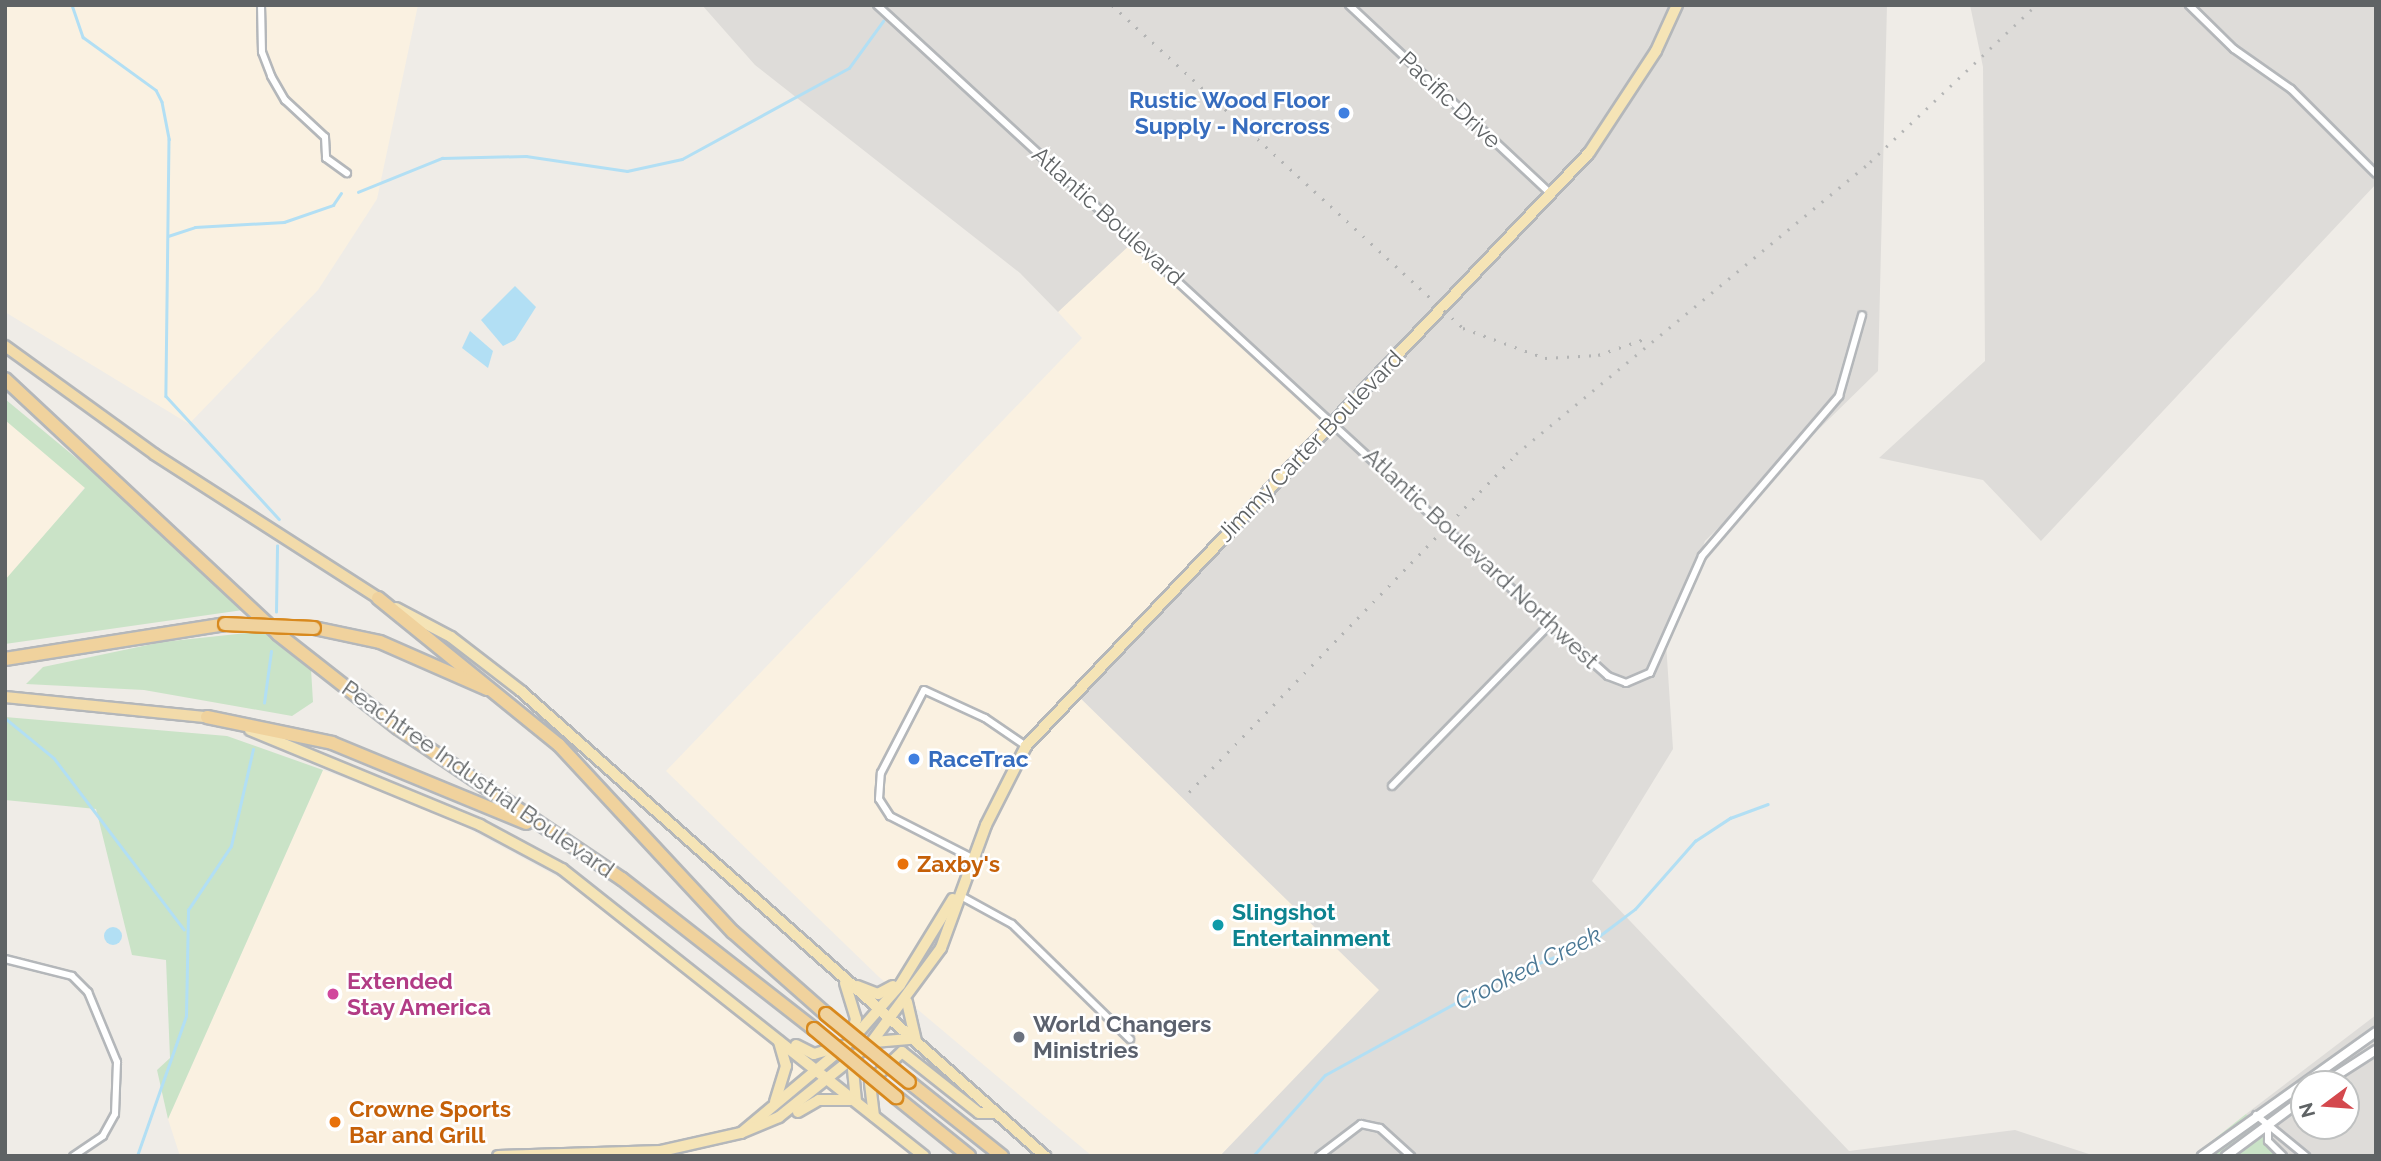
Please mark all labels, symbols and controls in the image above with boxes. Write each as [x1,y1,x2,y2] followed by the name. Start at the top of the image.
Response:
[1393,46,1507,154] street label: Pacific Drive
[1128,86,1330,140] place label: Rustic Wood Floor Supply - Norcross
[1336,105,1352,121] marker: Rustic Wood Floor Supply - Norcross
[1026,141,1190,291] street label: Atlantic Boulevard
[1211,344,1409,548] street label: Jimmy Carter Boulevard
[1358,442,1604,674] street label: Atlantic Boulevard Northwest
[336,674,620,884] street label: Peachtree Industrial Boulevard
[928,745,1029,773] place label: RaceTrac
[906,751,922,767] marker: RaceTrac
[917,850,1000,878] place label: Zaxby's
[895,856,911,872] marker: Zaxby's
[1232,898,1391,952] place label: Slingshot Entertainment
[1210,917,1226,933] marker: Slingshot Entertainment
[1450,920,1606,1016] water label: Crooked Creek
[347,967,492,1021] place label: Extended Stay America
[325,986,341,1002] marker: Extended Stay America
[1033,1010,1211,1064] place label: World Changers Ministries
[1011,1029,1027,1045] marker: World Changers Ministries
[2290,1070,2360,1140] north arrow
[349,1095,511,1149] place label: Crowne Sports Bar and Grill
[2294,1100,2319,1120] text: N
[327,1114,343,1130] marker: Crowne Sports Bar and Grill

